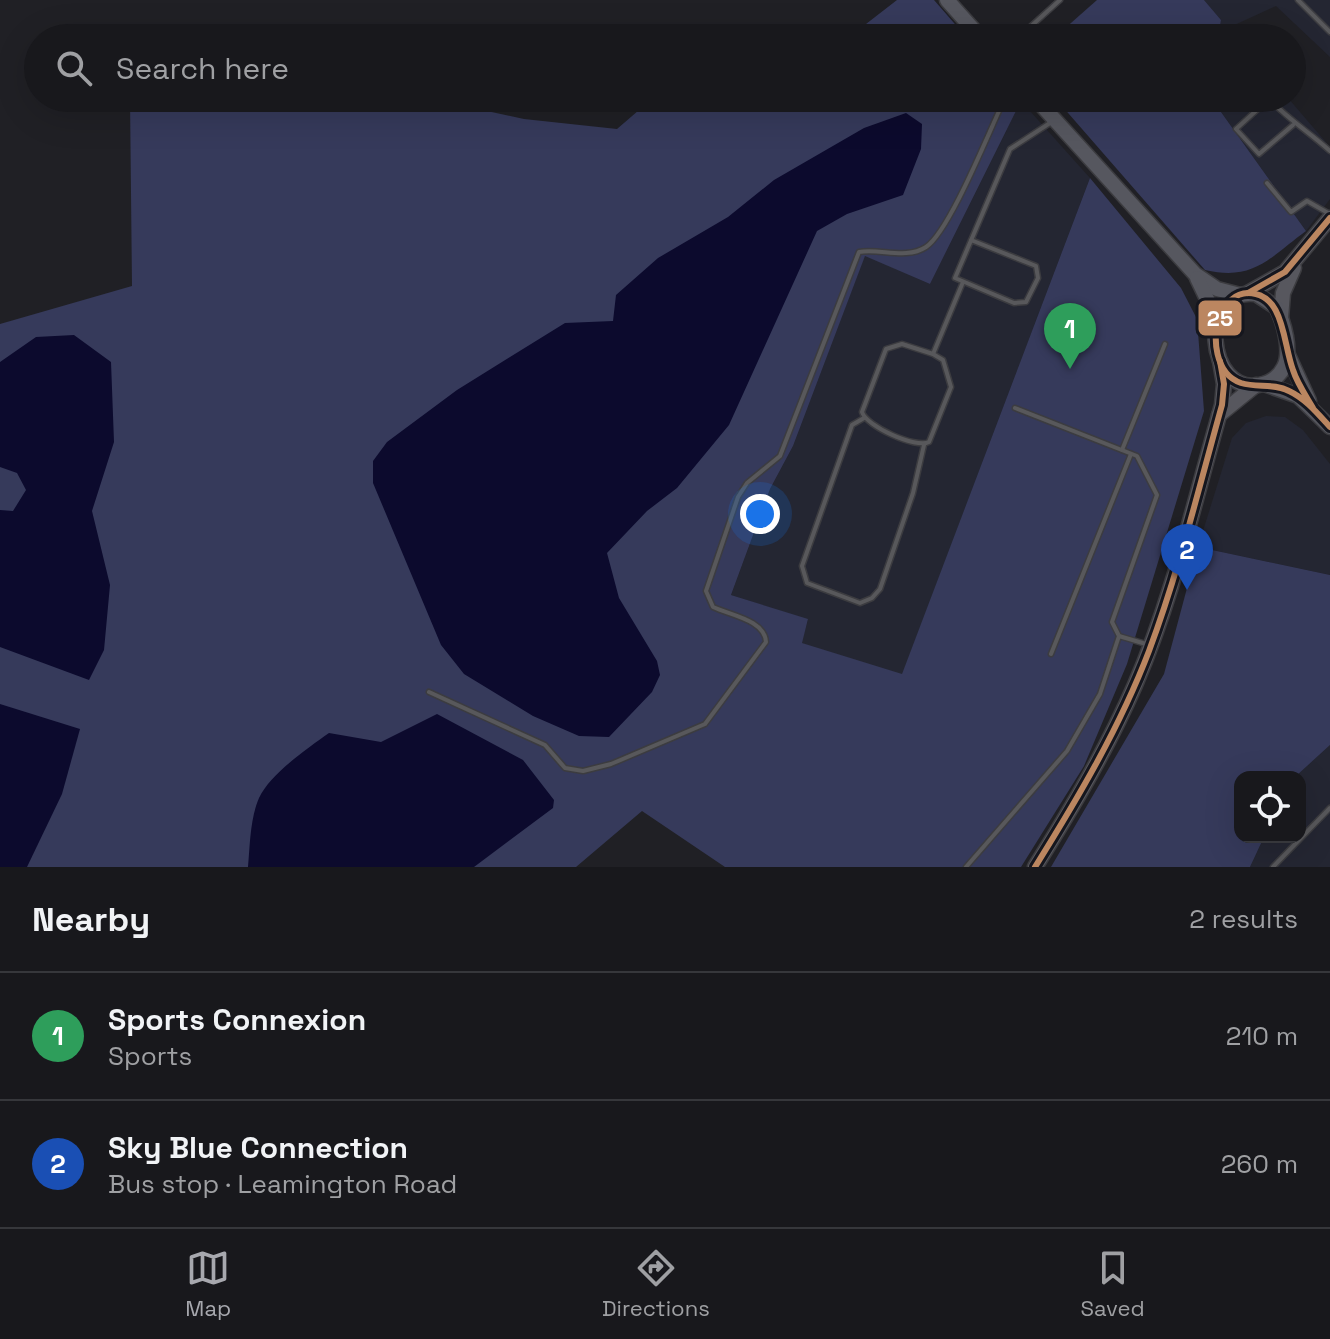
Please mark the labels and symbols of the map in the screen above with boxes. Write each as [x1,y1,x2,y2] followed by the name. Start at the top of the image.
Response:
[1197,299,1243,337] line badge: 25
[1044,303,1096,369] pin: 1
[1207,304,1233,332] text: 25
[740,494,780,534] your location
[1161,524,1213,590] pin: 2

